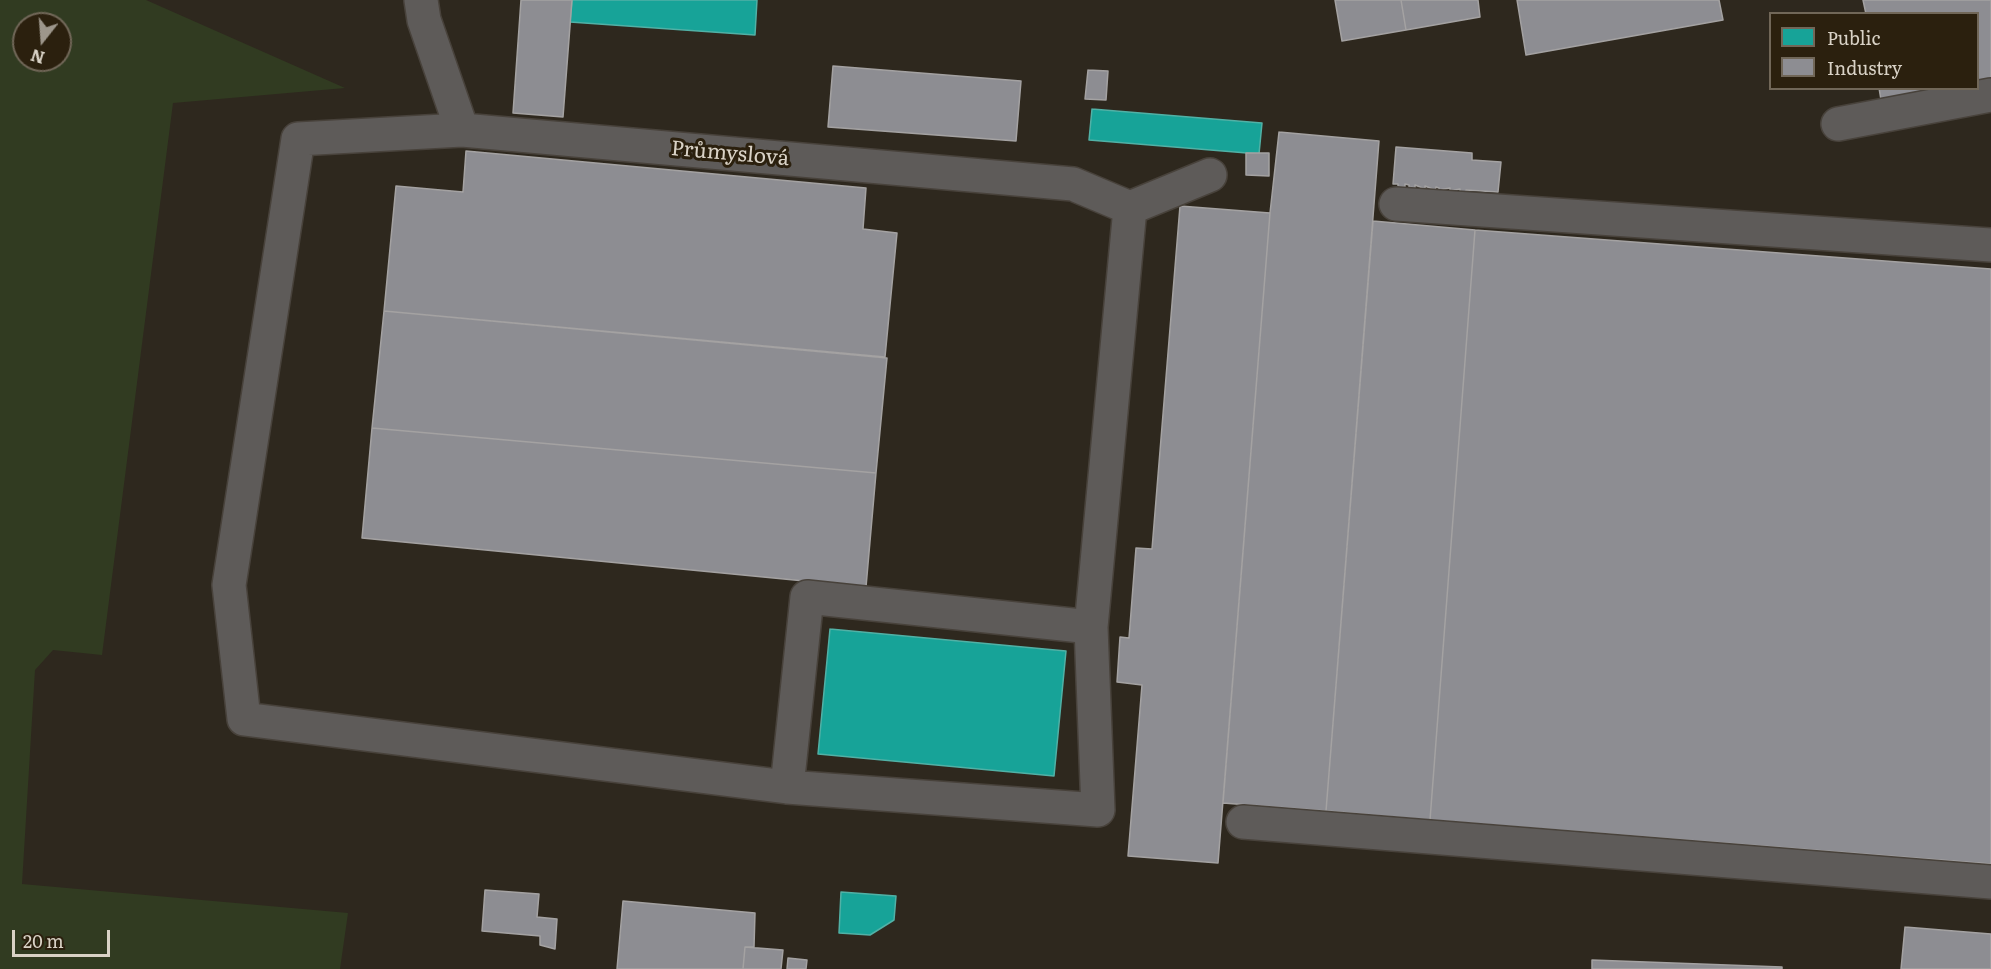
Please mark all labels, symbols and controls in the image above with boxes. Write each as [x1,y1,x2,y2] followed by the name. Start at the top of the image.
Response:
[12,12,72,72] north arrow
[1769,12,1979,90] legend
[1827,24,1881,51] text: Public
[27,44,47,71] text: N
[1827,54,1902,81] text: Industry
[670,136,790,172] street label: Průmyslová
[15,918,112,956] scale bar
[23,927,64,954] text: 20 m

